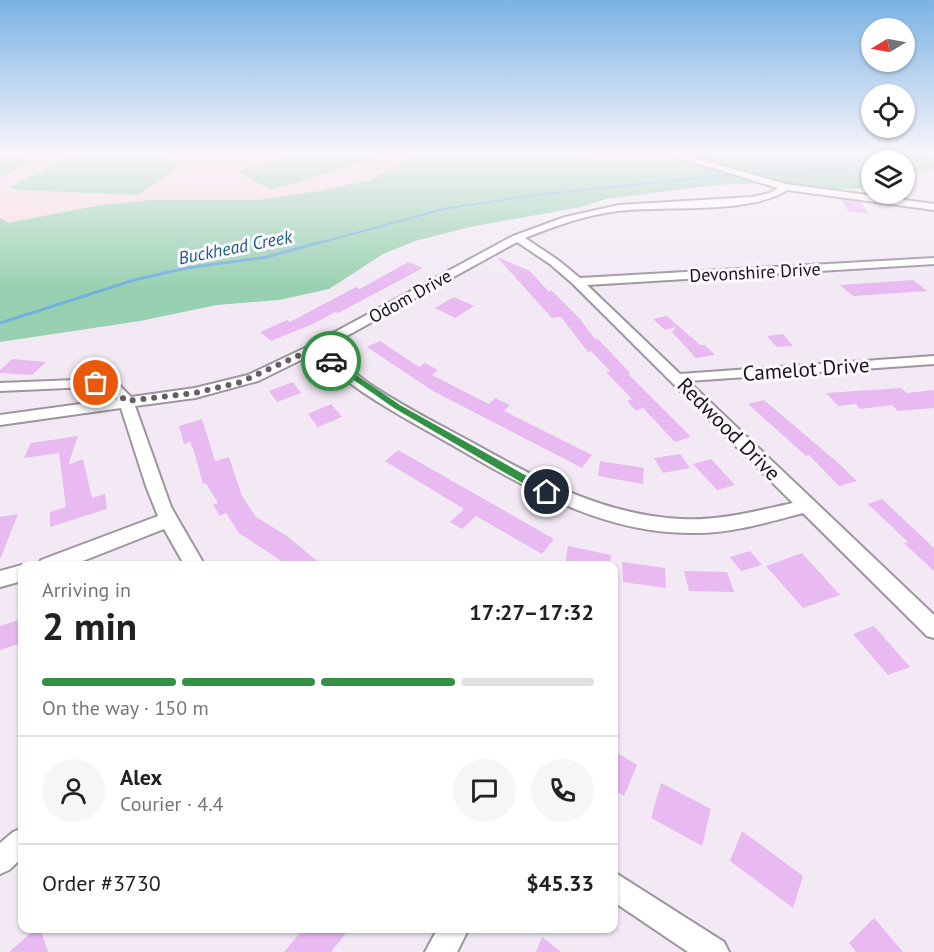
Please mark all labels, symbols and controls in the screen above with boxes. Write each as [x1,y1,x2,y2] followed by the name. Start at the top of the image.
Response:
[861,18,915,72] north arrow
[861,18,915,204] map controls
[861,84,915,138] button: locate
[861,150,915,204] button: layers
[176,225,295,269] water label: Buckhead Creek
[689,257,821,287] street label: Devonshire Drive
[364,264,456,328] street label: Odom Drive
[301,331,361,391] courier
[315,345,348,378] icon: car
[742,351,870,387] street label: Camelot Drive
[70,357,121,408] pin
[79,366,112,399] icon: bag
[672,372,786,486] street label: Redwood Drive
[521,466,572,517] pin
[530,475,563,508] icon: home
[42,577,131,603] text: Arriving in
[469,598,594,626] text: 17:27–17:32
[42,600,137,651] text: 2 min
[42,695,209,721] text: On the way · 150 m
[42,759,105,822] button: person
[453,759,516,822] button: chat
[531,759,594,822] button: phone
[120,763,162,791] text: Alex
[120,791,223,817] text: Courier · 4.4
[42,869,161,897] text: Order #3730
[526,869,594,897] text: $45.33

